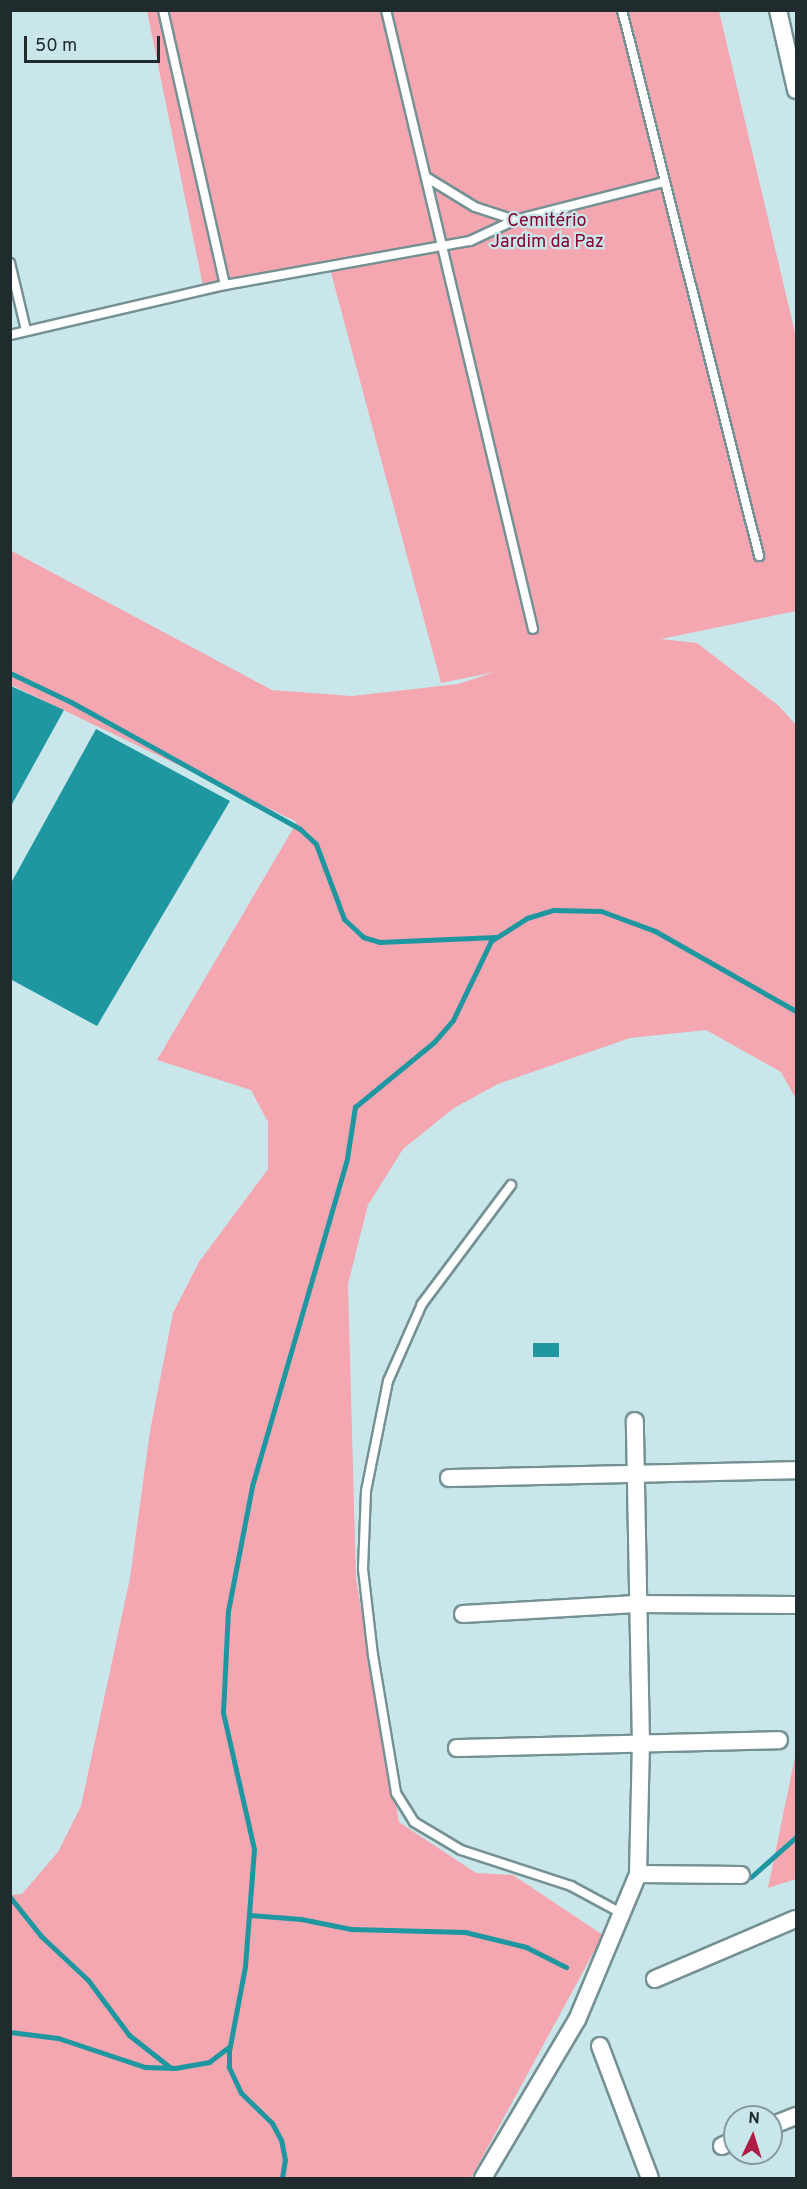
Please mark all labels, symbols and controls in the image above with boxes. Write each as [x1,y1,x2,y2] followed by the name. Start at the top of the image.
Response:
[27,24,164,62] scale bar
[35,35,77,58] text: 50 m
[490,212,604,254] park label: Cemitério Jardim da Paz
[723,2105,783,2165] north arrow
[748,2109,761,2129] text: N

